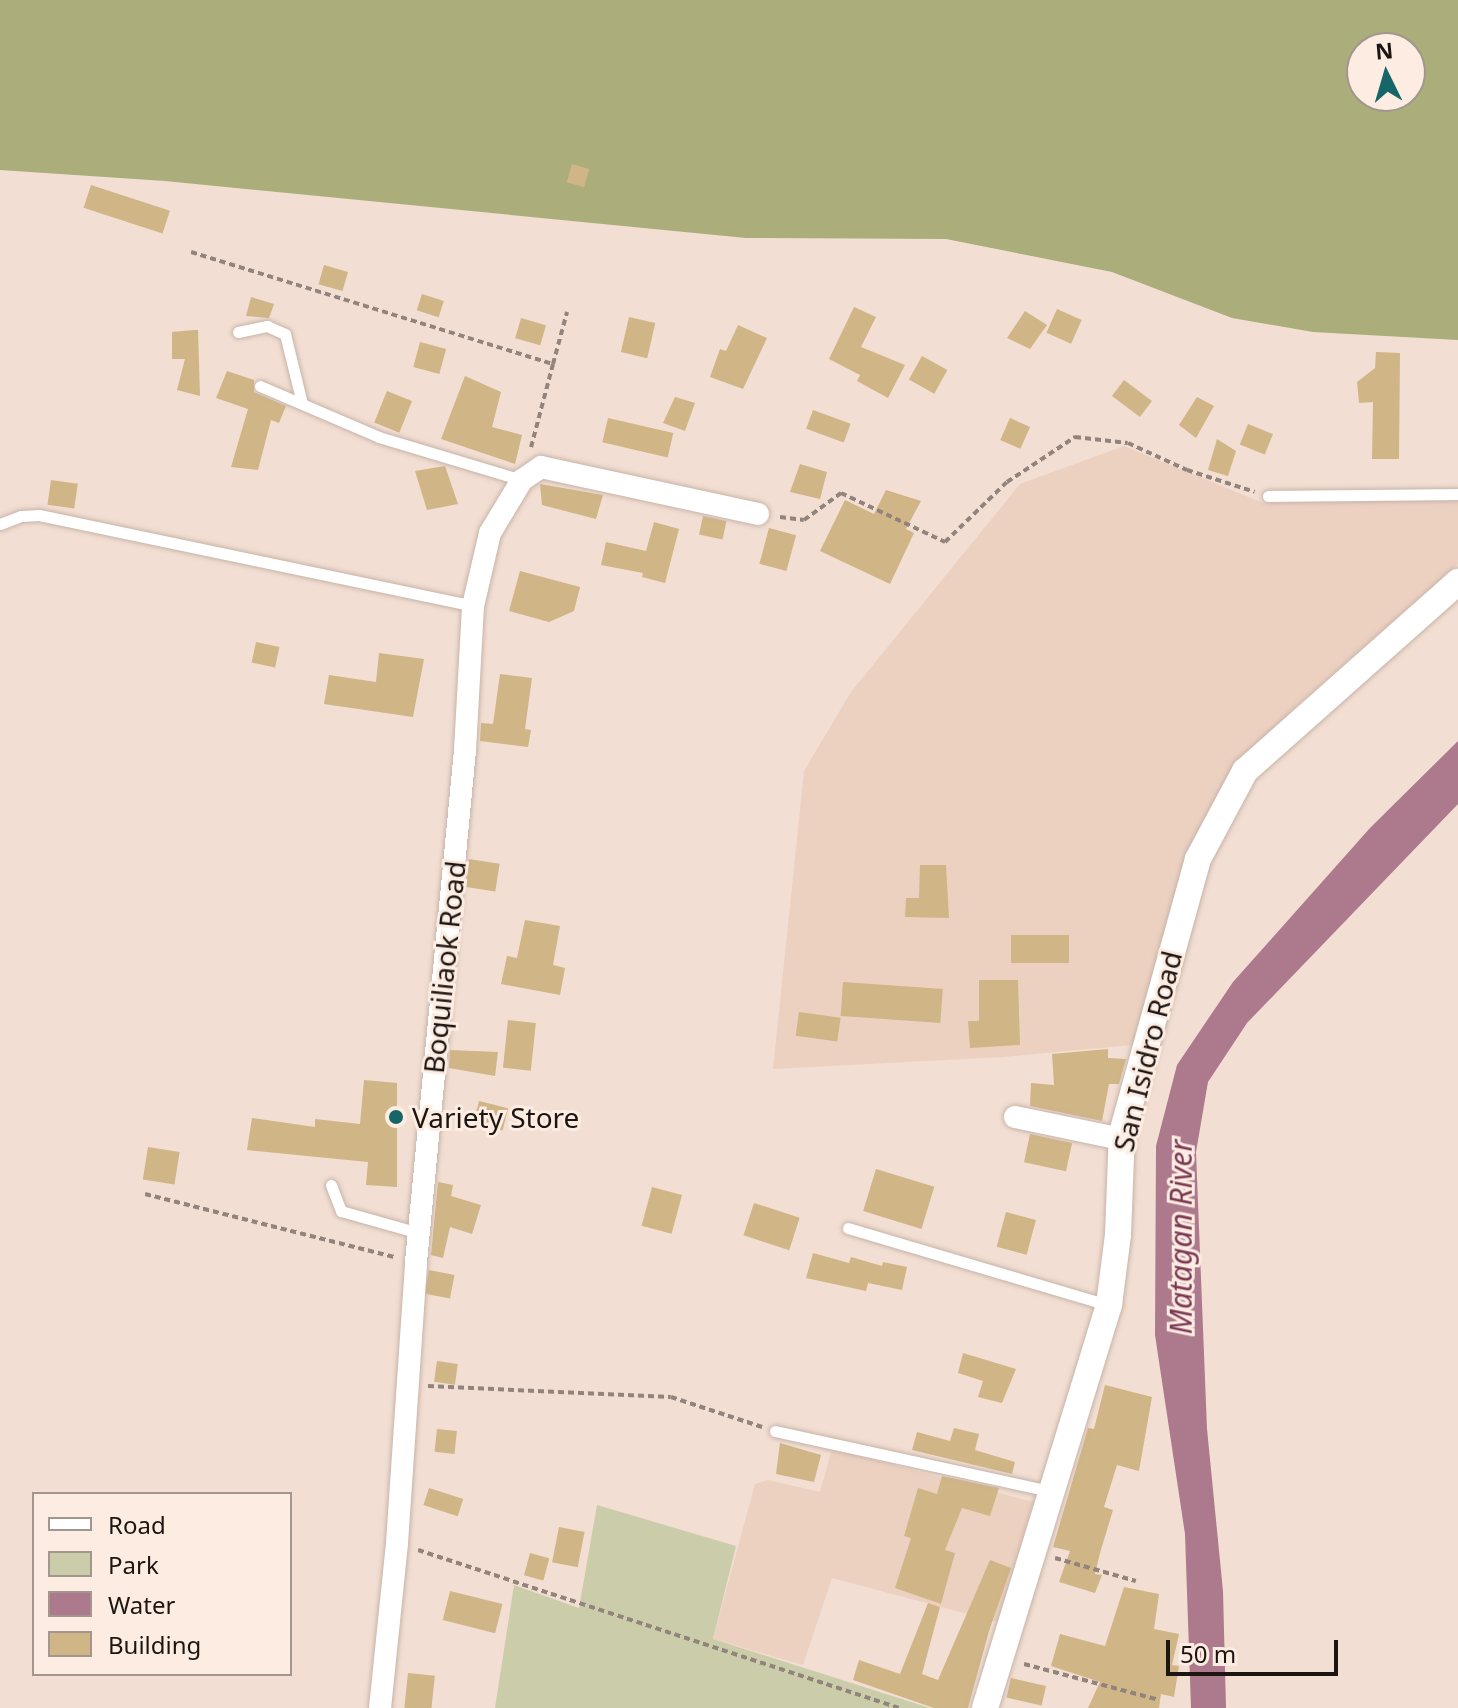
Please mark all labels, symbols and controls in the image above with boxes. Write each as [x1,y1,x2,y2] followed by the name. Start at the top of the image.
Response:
[1346,32,1426,112] north arrow
[1374,34,1394,66] text: N
[416,859,472,1075] street label: Boquiliaok Road
[1106,947,1188,1155] street label: San Isidro Road
[412,1100,579,1134] place label: Variety Store
[387,1108,405,1126] marker: Variety Store
[1163,1140,1199,1334] water label: Matagan River
[32,1492,292,1676] legend
[108,1508,166,1541] text: Road
[108,1548,159,1581] text: Park
[108,1588,175,1621] text: Water
[1170,1624,1342,1674] scale bar
[108,1628,201,1661] text: Building
[1180,1637,1236,1670] text: 50 m

